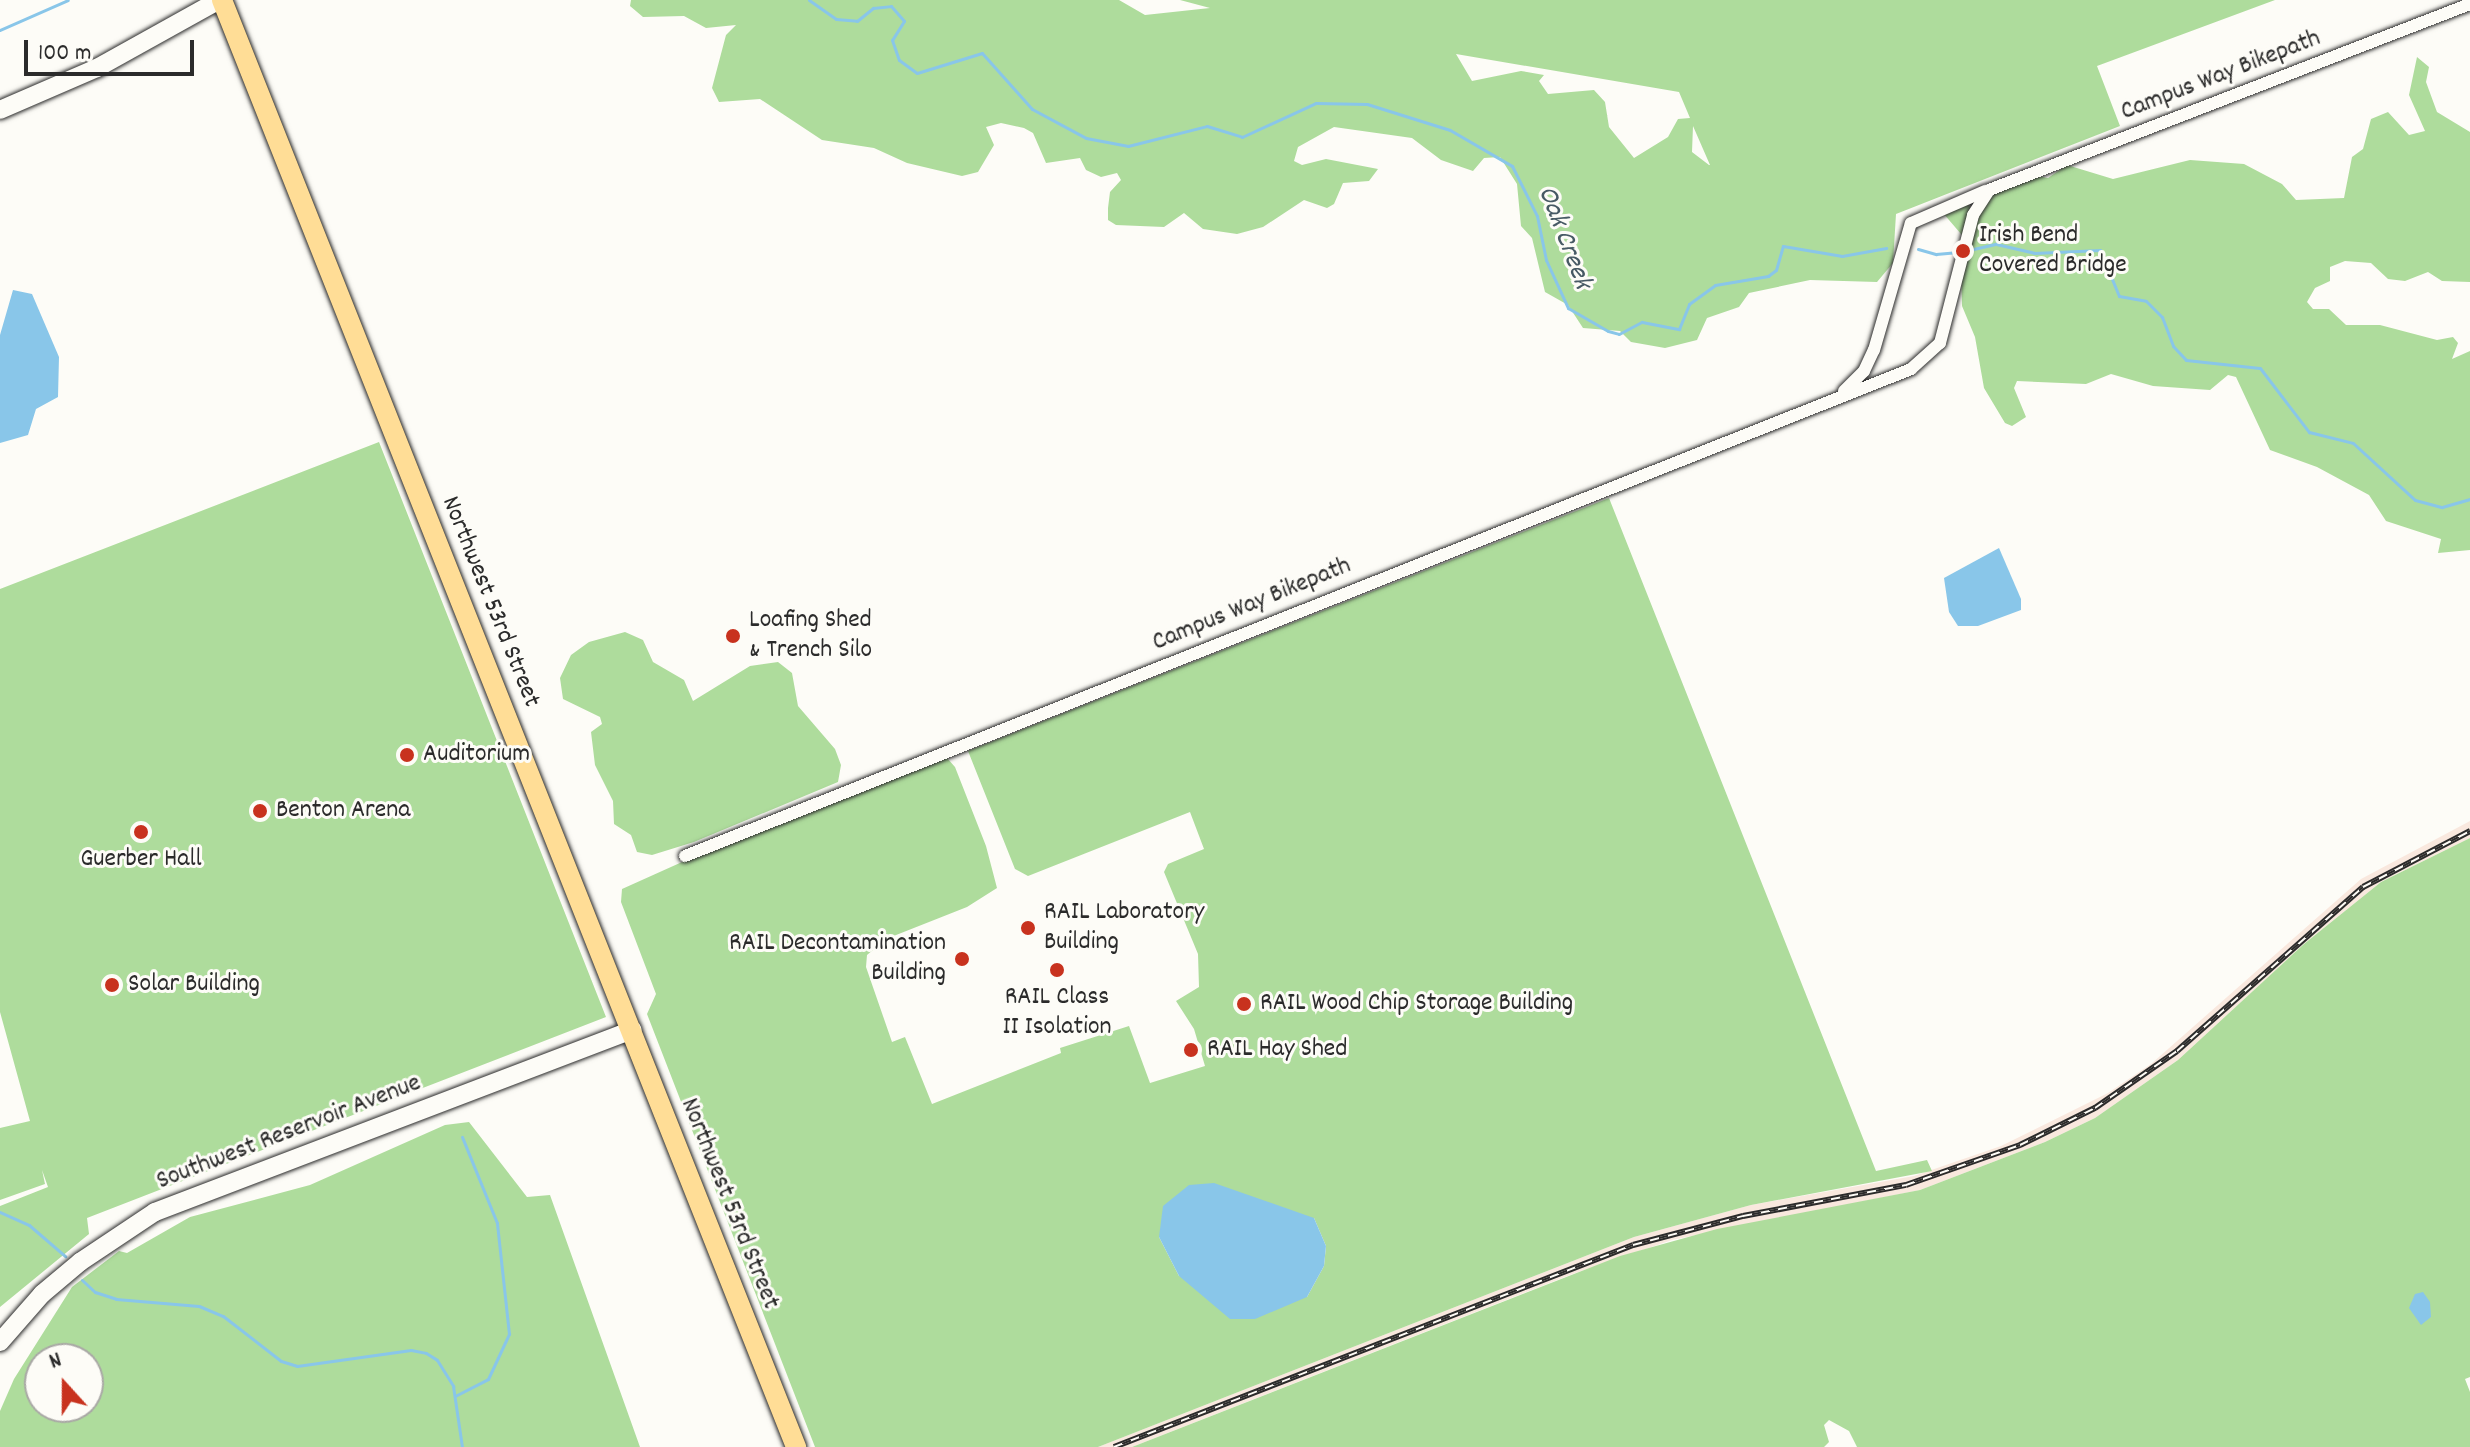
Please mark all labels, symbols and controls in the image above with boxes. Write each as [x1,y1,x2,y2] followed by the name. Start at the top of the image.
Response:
[28,24,198,74] scale bar
[2117,24,2325,128] street label: Campus Way Bikepath
[38,37,91,71] text: 100 m
[1528,182,1598,294] water label: Oak Creek
[1979,220,2127,282] place label: Irish Bend Covered Bridge
[1954,242,1972,260] marker: Irish Bend Covered Bridge
[433,492,547,712] street label: Northwest 53rd Street
[1148,551,1356,659] street label: Campus Way Bikepath
[749,605,872,666] place label: Loafing Shed & Trench Silo
[724,627,742,645] marker: Loafing Shed & Trench Silo
[423,739,530,771] place label: Auditorium
[398,746,416,764] marker: Auditorium
[276,795,410,827] place label: Benton Arena
[251,802,269,820] marker: Benton Arena
[132,823,150,841] marker: Guerber Hall
[80,844,202,876] place label: Guerber Hall
[1044,897,1204,958] place label: RAIL Laboratory Building
[1019,919,1037,937] marker: RAIL Laboratory Building
[729,928,946,990] place label: RAIL Decontamination Building
[953,950,971,968] marker: RAIL Decontamination Building
[1048,961,1066,979] marker: RAIL Class II Isolation
[128,969,260,1001] place label: Solar Building
[103,976,121,994] marker: Solar Building
[1003,982,1111,1044] place label: RAIL Class II Isolation
[1260,988,1573,1020] place label: RAIL Wood Chip Storage Building
[1235,995,1253,1013] marker: RAIL Wood Chip Storage Building
[1207,1034,1348,1066] place label: RAIL Hay Shed
[1182,1041,1200,1059] marker: RAIL Hay Shed
[152,1068,426,1198] street label: Southwest Reservoir Avenue
[672,1094,786,1314] street label: Northwest 53rd Street
[24,1343,104,1423] north arrow
[45,1346,67,1378] text: N

